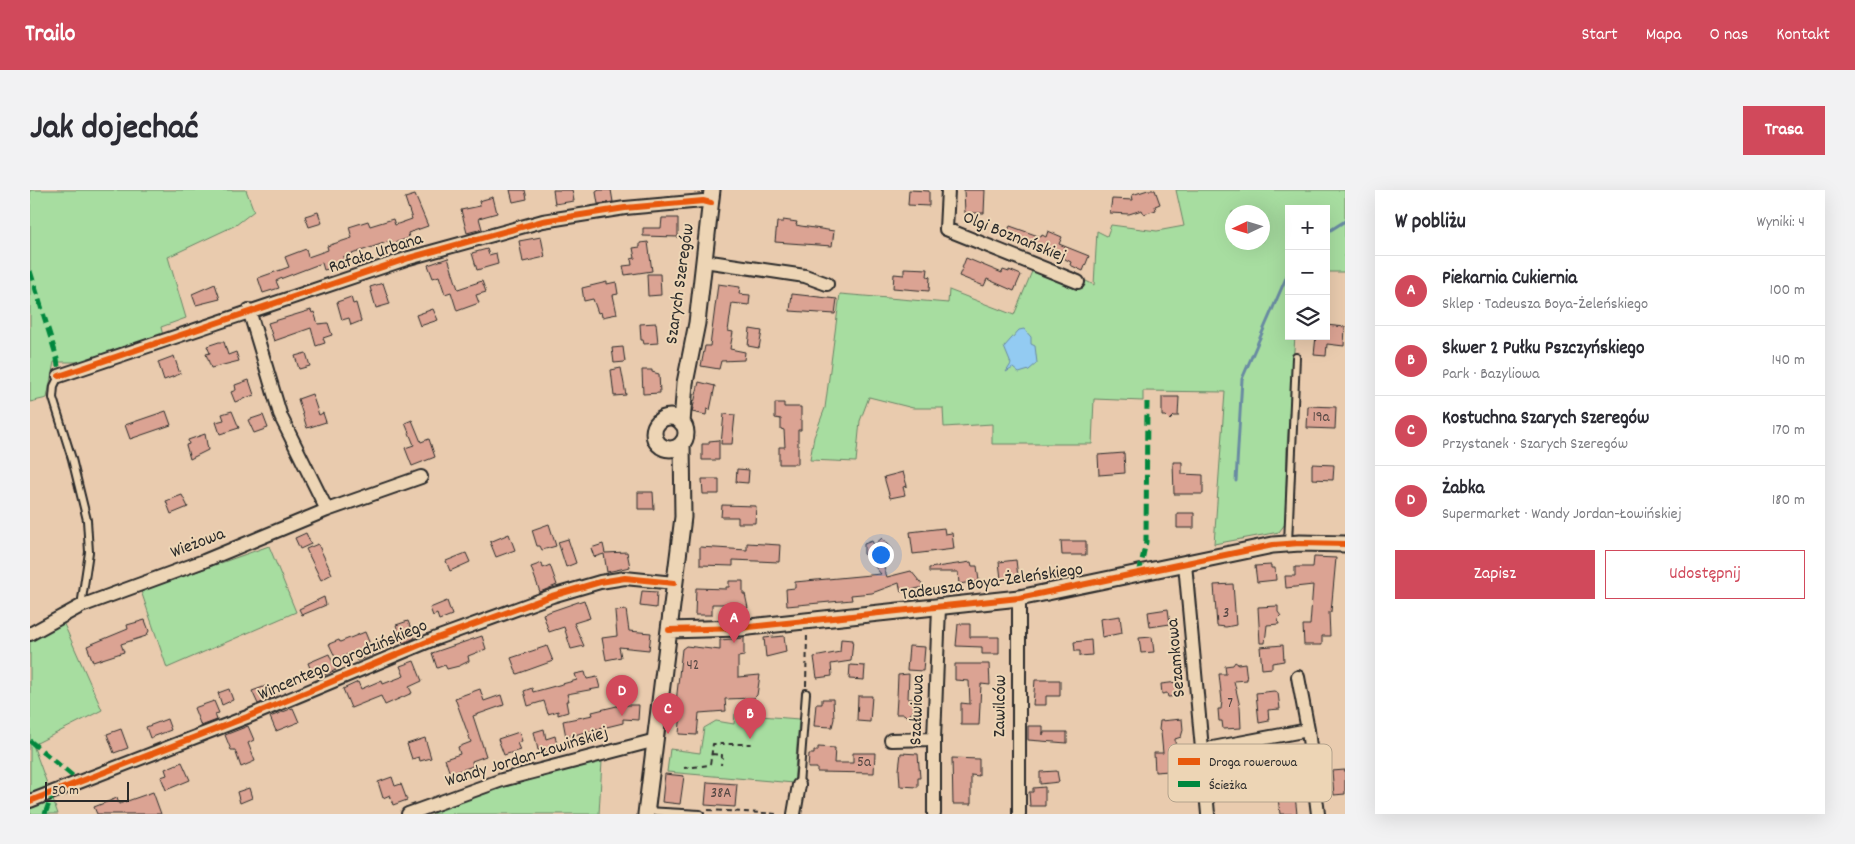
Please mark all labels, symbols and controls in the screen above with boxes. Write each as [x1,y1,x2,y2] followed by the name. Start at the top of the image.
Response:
[25,18,76,52] text: Trailo
[1581,23,1618,48] text: Start
[1646,23,1681,48] text: Mapa
[1709,23,1748,48] text: O nas
[1776,23,1830,48] text: Kontakt
[30,105,199,155] text: Jak dojechać
[1743,106,1825,155] button: Trasa
[1225,205,1270,250] north arrow
[1285,205,1330,340] map controls
[1285,205,1330,250] button: +
[959,206,1069,270] street label: Olgi Boznańskiej
[1395,208,1466,238] text: W pobliżu
[1757,211,1805,234] text: Wyniki: 4
[660,222,702,346] street label: Szarych Szeregów
[326,227,427,281] street label: Rafała Urbana
[1285,250,1330,295] button: −
[1442,266,1577,293] text: Piekarnia Cukiernia
[1407,279,1415,302] text: A
[1769,279,1805,302] text: 100 m
[1442,293,1648,316] text: Sklep · Tadeusza Boya-Żeleńskiego
[1285,295,1330,340] button: layers
[1442,336,1644,363] text: Skwer 2 Pułku Pszczyńskiego
[1407,349,1415,372] text: B
[1771,349,1805,372] text: 140 m
[1442,363,1540,386] text: Park · Bazyliowa
[1442,406,1649,433] text: Kostuchna Szarych Szeregów
[1312,407,1331,429] house number: 19a
[1407,419,1415,442] text: C
[1772,419,1805,442] text: 170 m
[1442,433,1628,456] text: Przystanek · Szarych Szeregów
[1442,476,1484,503] text: Żabka
[1407,489,1415,512] text: D
[1772,489,1805,512] text: 180 m
[1442,503,1682,526] text: Supermarket · Wandy Jordan-Łowińskiej
[167,522,229,566] street label: Wieżowa
[868,542,894,568] your location
[1395,550,1595,599] button: Zapisz
[1605,550,1805,599] button: Udostępnij
[899,558,1085,608] street label: Tadeusza Boya-Żeleńskiego
[718,602,750,643] pin: A
[1223,603,1229,625] house number: 3
[254,614,432,708] street label: Wincentego Ogrodzińskiego
[1161,617,1193,698] street label: Sezamkowa
[687,655,699,677] house number: 42
[904,674,932,746] street label: Szałwiowa
[606,675,638,716] pin: D
[988,675,1014,737] street label: Zawilców
[652,693,684,734] pin: C
[1227,693,1233,715] house number: 7
[734,698,766,739] pin: B
[442,721,612,795] street label: Wandy Jordan-Łowińskiej
[1168,744,1332,802] legend
[857,752,872,774] house number: 5a
[1209,753,1298,773] text: Droga rowerowa
[1209,776,1247,796] text: Ścieżka
[45,779,129,802] scale bar
[52,781,79,801] text: 50 m
[711,783,731,805] house number: 38A

